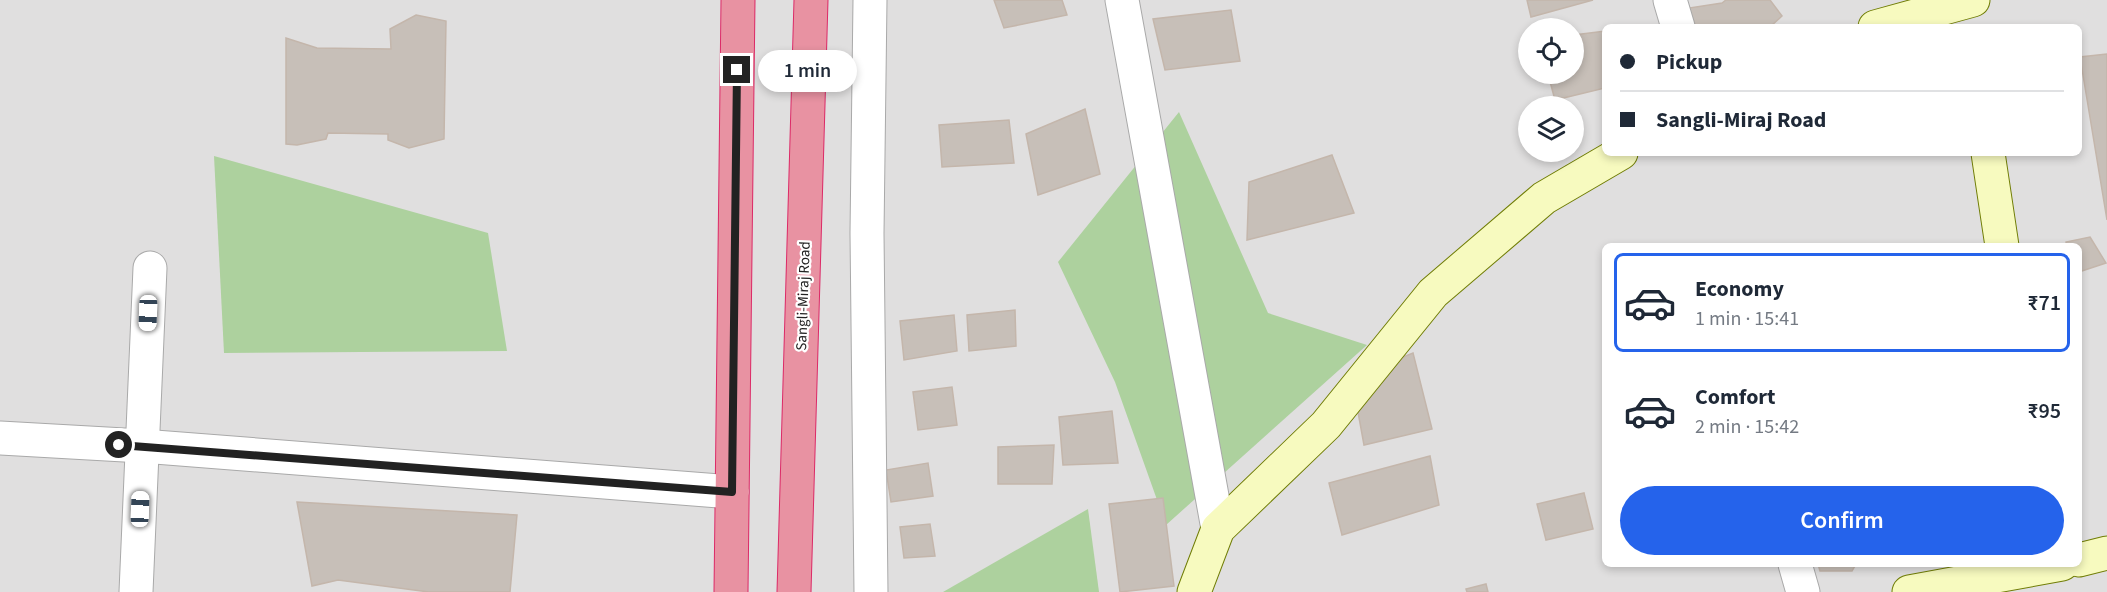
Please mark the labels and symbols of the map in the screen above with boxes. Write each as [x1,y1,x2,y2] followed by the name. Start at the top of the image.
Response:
[758,49,857,91] callout: 1 min
[723,56,750,83] route end
[791,241,816,351] street label: Sangli-Miraj Road
[138,295,158,331] car
[105,431,132,458] route start
[130,491,150,527] car

